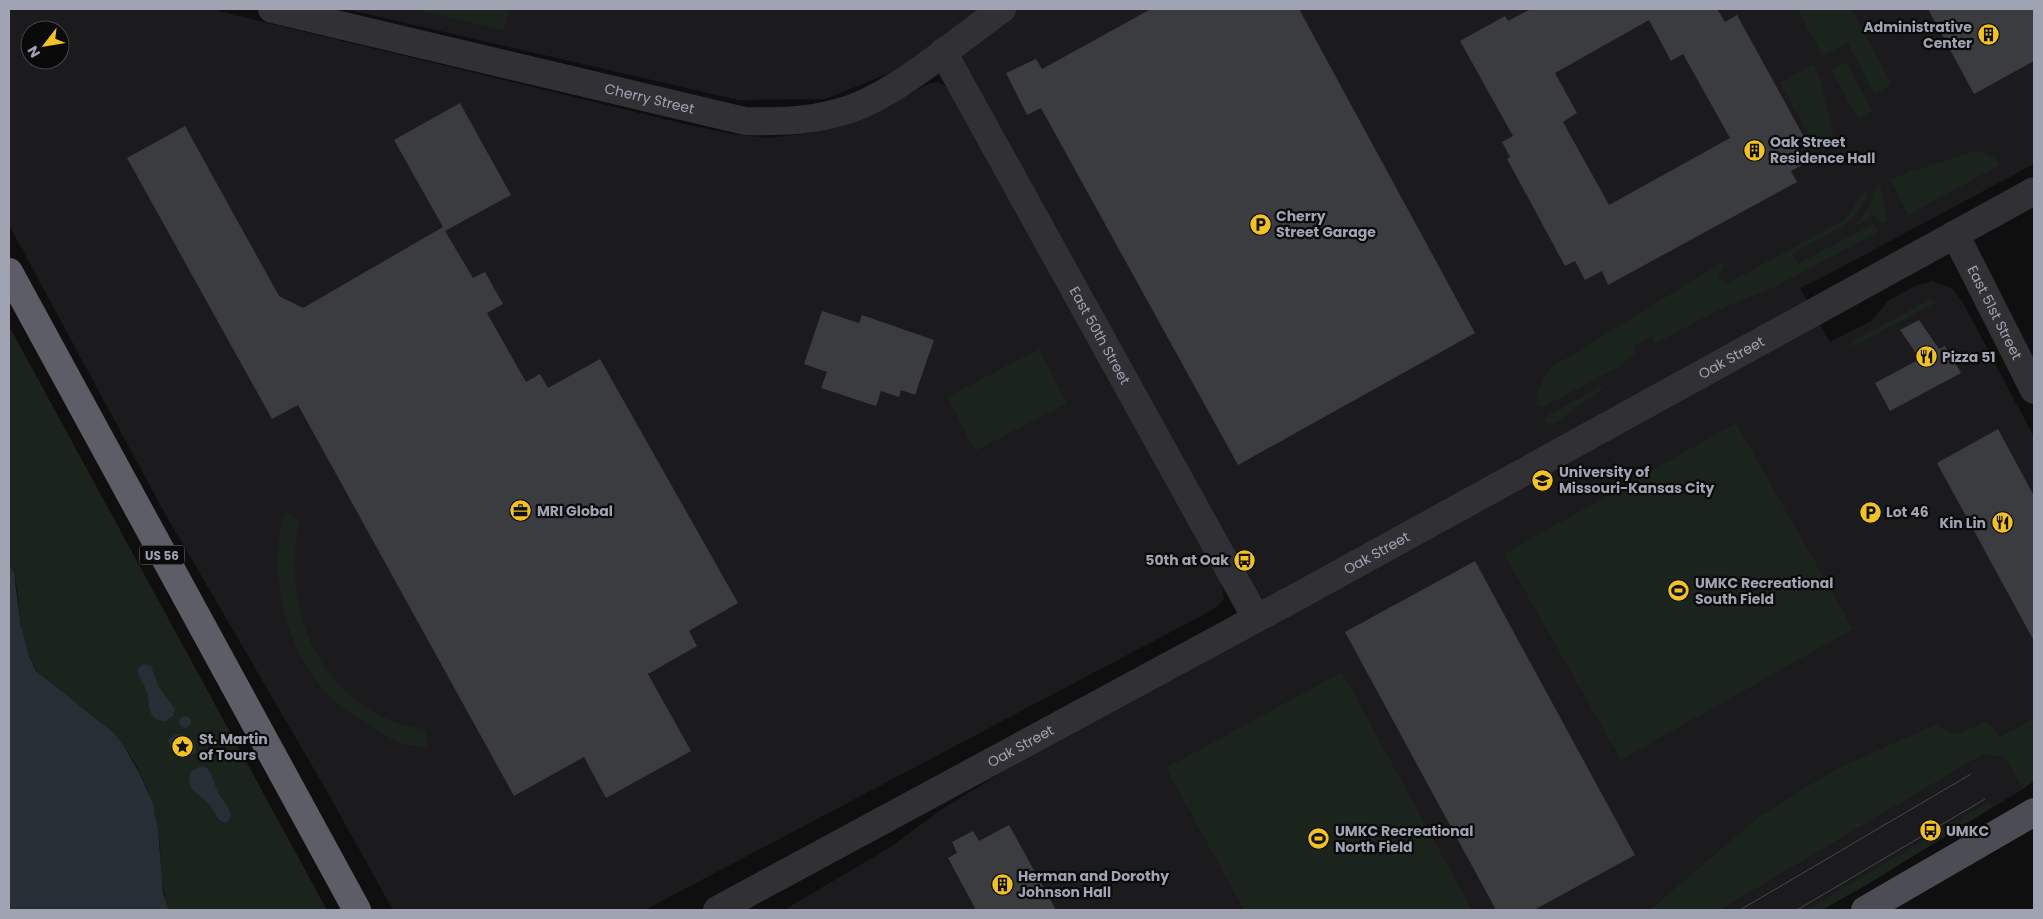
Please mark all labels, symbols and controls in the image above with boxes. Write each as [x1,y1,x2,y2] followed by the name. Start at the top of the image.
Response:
[1863,17,1972,53] place label: Administrative Center
[20,20,70,70] north arrow
[1976,23,2000,47] building icon: Administrative Center
[23,42,45,61] text: N
[603,78,696,119] street label: Cherry Street
[1770,132,1875,168] place label: Oak Street Residence Hall
[1742,138,1766,162] building icon: Oak Street Residence Hall
[1276,206,1376,242] place label: Cherry Street Garage
[1248,212,1272,236] parking icon: Cherry Street Garage
[1962,262,2027,363] street label: East 51st Street
[1065,283,1135,388] street label: East 50th Street
[1695,331,1768,384] street label: Oak Street
[1914,345,1938,369] restaurant icon: Pizza 51
[1942,347,1996,367] place label: Pizza 51
[1559,462,1714,498] place label: University of Missouri-Kansas City
[1531,468,1555,492] school or university icon: University of Missouri-Kansas City
[509,499,533,523] office icon: MRI Global
[1858,500,1882,524] parking icon: Lot 46
[537,501,613,521] place label: MRI Global
[1886,502,1929,522] place label: Lot 46
[1990,511,2014,535] restaurant icon: Kin Lin
[1939,513,1986,533] place label: Kin Lin
[1340,527,1413,579] street label: Oak Street
[140,546,184,564] road number: US 56
[1233,548,1257,572] bus stop icon: 50th at Oak
[1145,550,1229,570] place label: 50th at Oak
[1695,573,1833,609] place label: UMKC Recreational South Field
[1667,579,1691,603] sports icon: UMKC Recreational South Field
[984,720,1057,772] street label: Oak Street
[199,729,268,765] place label: St. Martin of Tours
[171,735,195,759] place icon: St. Martin of Tours
[1918,819,1942,843] bus stop icon: UMKC
[1335,821,1473,857] place label: UMKC Recreational North Field
[1946,821,1989,841] place label: UMKC
[1307,827,1331,851] sports icon: UMKC Recreational North Field
[1018,866,1169,902] place label: Herman and Dorothy Johnson Hall
[990,872,1014,896] building icon: Herman and Dorothy Johnson Hall

